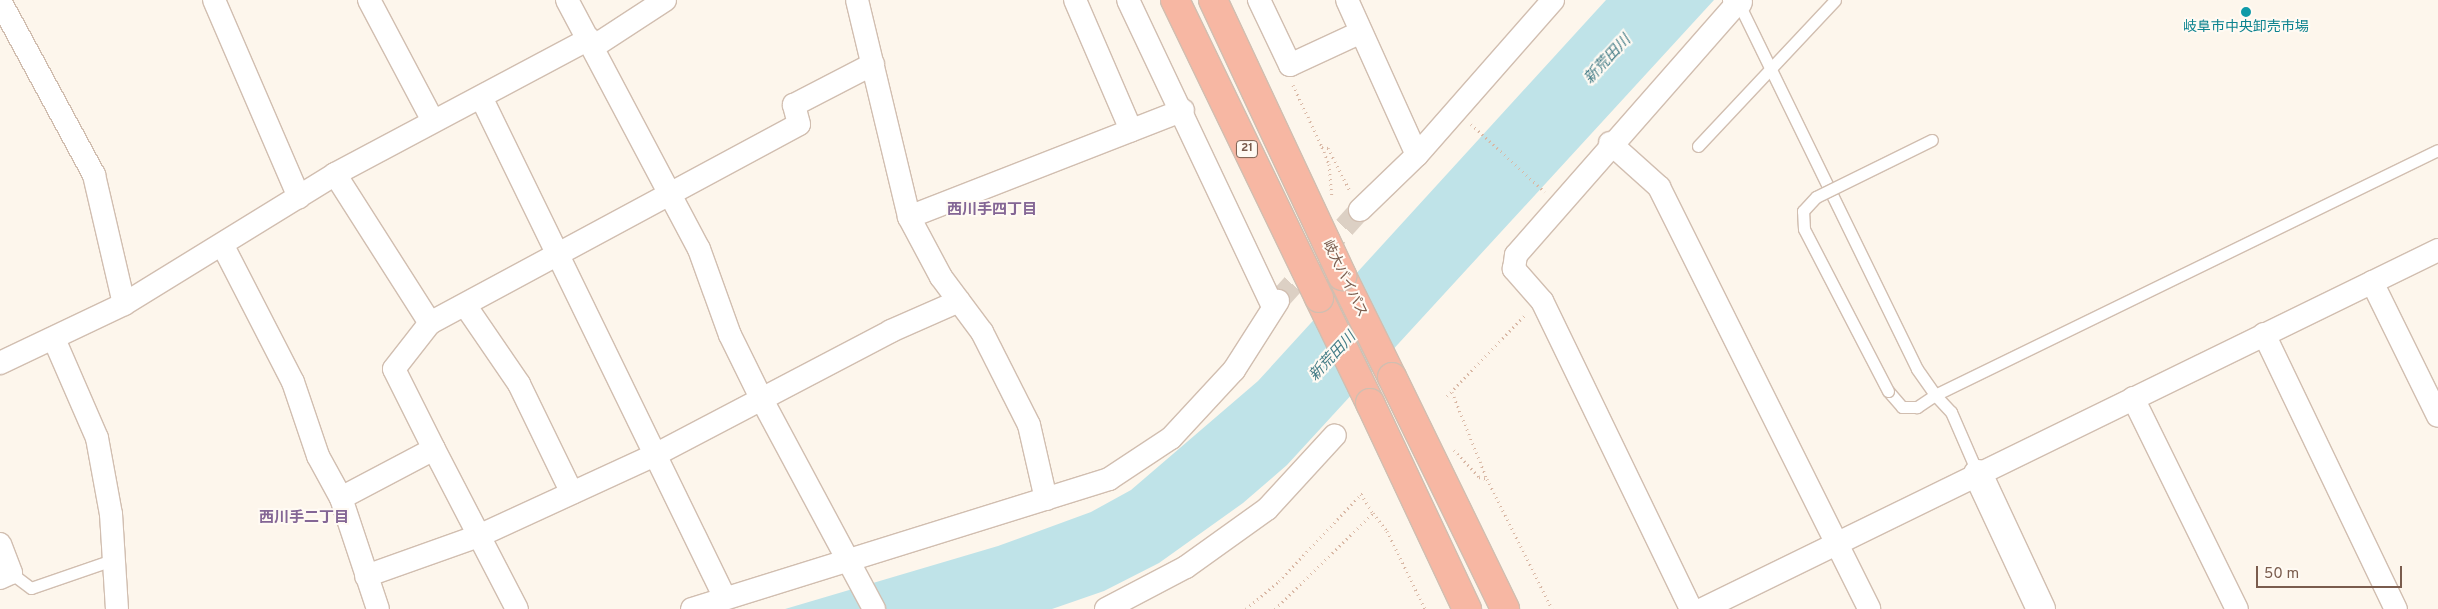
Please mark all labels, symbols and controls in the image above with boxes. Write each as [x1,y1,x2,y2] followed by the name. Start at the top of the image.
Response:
[2240,6,2252,18] marker: 岐阜市中央卸売市場
[2183,20,2309,36] place label: 岐阜市中央卸売市場
[1581,32,1635,88] water label: 新荒田川
[1236,140,1258,158] road number: 21
[947,202,1037,220] district label: 西川手四丁目
[1318,238,1370,320] street label: 岐大バイパス
[1306,329,1360,385] water label: 新荒田川
[259,510,349,528] district label: 西川手二丁目
[2258,556,2404,588] scale bar
[2264,565,2299,584] text: 50 m

